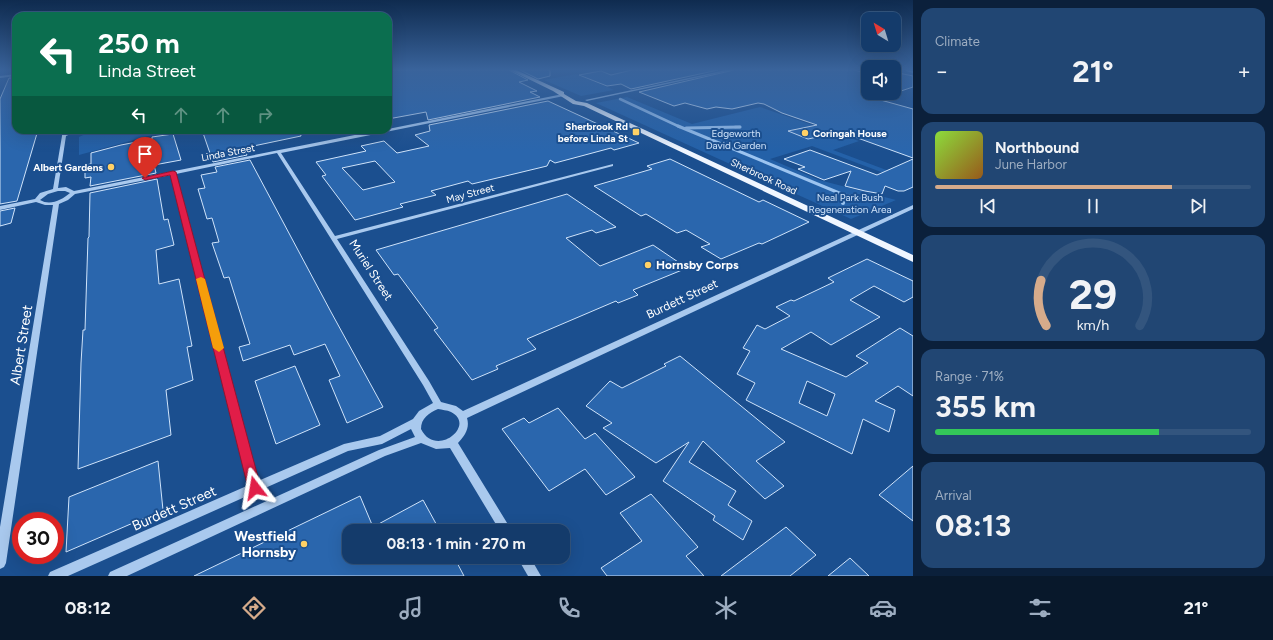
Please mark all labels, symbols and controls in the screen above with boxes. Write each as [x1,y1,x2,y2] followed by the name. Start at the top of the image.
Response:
[861,12,901,52] north arrow
[861,12,901,100] map controls
[98,26,180,60] text: 250 m
[32,28,84,80] icon: left
[935,34,980,49] text: Climate
[1072,53,1114,90] text: 21°
[935,58,949,85] text: −
[1237,58,1251,85] text: +
[98,60,196,82] text: Linda Street
[861,60,901,100] button: sound
[128,104,150,126] icon: left
[170,104,192,126] icon: ahead
[212,104,234,126] icon: ahead
[254,104,276,126] icon: right
[558,120,628,145] place label: Sherbrook Rd before Linda St
[631,127,641,137] marker: Sherbrook Rd before Linda St
[706,127,767,152] park label: Edgeworth David Garden
[813,127,887,140] place label: Coringah House
[800,128,810,138] marker: Coringah House
[128,137,162,178] pin
[995,139,1079,157] text: Northbound
[200,141,256,164] street label: Linda Street
[134,143,156,165] icon: arrive
[729,155,799,198] street label: Sherbrook Road
[995,157,1067,172] text: June Harbor
[33,161,103,174] place label: Albert Gardens
[106,162,116,172] marker: Albert Gardens
[445,181,496,206] street label: May Street
[808,191,892,216] park label: Neal Park Bush Regeneration Area
[977,195,999,217] icon: previous
[1082,195,1104,217] icon: pause
[1187,195,1209,217] icon: next
[346,237,396,303] street label: Muriel Street
[656,258,739,272] place label: Hornsby Corps
[643,260,653,270] marker: Hornsby Corps
[1069,269,1117,319] text: 29
[644,276,720,322] street label: Burdett Street
[7,304,36,386] street label: Albert Street
[1077,316,1109,334] text: km/h
[935,369,1004,384] text: Range · 71%
[935,388,1036,425] text: 355 km
[234,467,276,509] position arrow
[130,482,219,535] street label: Burdett Street
[935,488,972,503] text: Arrival
[935,507,1011,544] text: 08:13
[12,512,64,564] speed limit sign: 30
[234,528,297,561] place label: Westfield Hornsby
[387,535,526,553] text: 08:13 · 1 min · 270 m
[299,539,309,549] marker: Westfield Hornsby
[240,594,268,622] icon: directions
[397,594,425,622] icon: music
[555,594,583,622] icon: phone
[712,594,740,622] icon: climate
[869,594,897,622] icon: car
[1026,594,1054,622] icon: filters
[65,597,111,619] text: 08:12
[1184,597,1208,619] text: 21°

